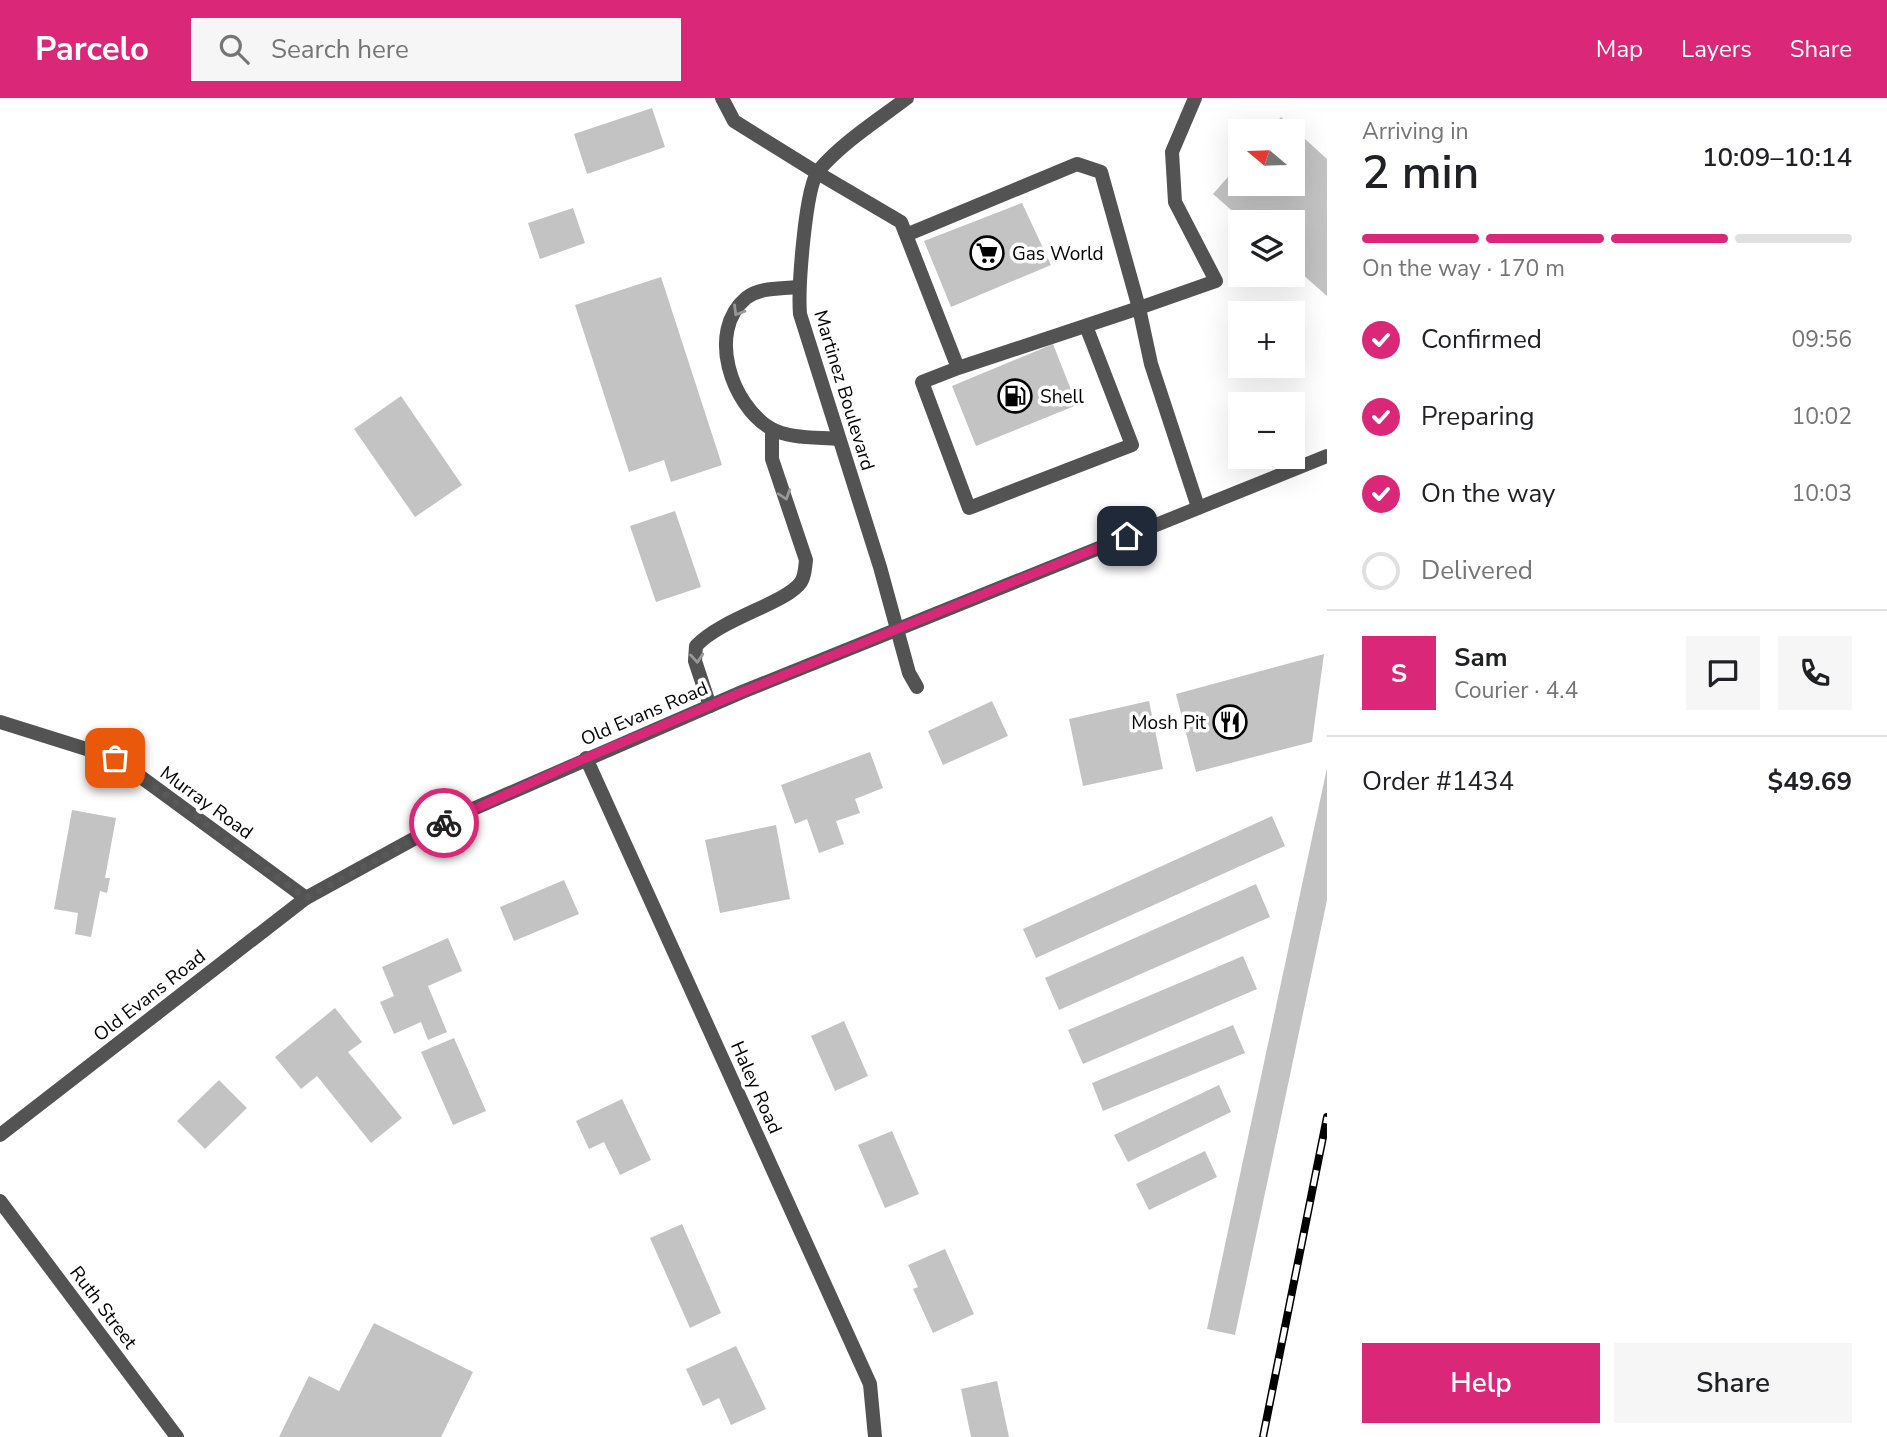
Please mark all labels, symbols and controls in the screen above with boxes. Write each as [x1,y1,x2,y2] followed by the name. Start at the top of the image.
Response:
[191,18,681,81] search box
[35,27,149,72] text: Parcelo
[215,30,253,68] icon: search
[271,32,409,67] text: Search here
[1596,33,1643,65] text: Map
[1681,33,1752,65] text: Layers
[1790,33,1852,65] text: Share
[1362,116,1469,147] text: Arriving in
[1228,119,1306,196] north arrow
[1228,119,1305,469] map controls
[1702,140,1852,175] text: 10:09–10:14
[1362,141,1479,204] text: 2 min
[1228,210,1305,287] button: layers
[968,234,1006,272] supermarket icon: Gas World
[1012,241,1104,267] place label: Gas World
[1362,253,1565,284] text: On the way · 170 m
[1228,301,1305,378] button: +
[733,303,746,316] one-way arrow
[807,307,881,474] street label: Martinez Boulevard
[1362,321,1400,359] icon: check
[1421,322,1542,357] text: Confirmed
[1792,324,1852,355] text: 09:56
[996,377,1034,415] fuel station icon: Shell
[1040,384,1084,410] place label: Shell
[1228,392,1305,469] button: −
[1362,398,1400,436] icon: check
[1421,399,1534,434] text: Preparing
[1792,401,1852,432] text: 10:02
[1362,475,1400,513] icon: check
[1421,476,1555,511] text: On the way
[1792,478,1852,509] text: 10:03
[777,489,791,501] one-way arrow
[1097,506,1157,566] pin
[1108,517,1146,555] icon: home
[1421,553,1533,588] text: Delivered
[1686,636,1760,710] button: chat
[1778,636,1852,710] button: phone
[1454,640,1507,675] text: Sam
[689,653,704,664] one-way arrow
[1391,656,1407,691] text: S
[577,675,712,752] street label: Old Evans Road
[1454,675,1578,706] text: Courier · 4.4
[1211,703,1249,741] restaurant icon: Mosh Pit
[1131,710,1206,736] place label: Mosh Pit
[85,728,145,788] pin
[96,739,134,777] icon: bag
[155,760,258,845] street label: Murray Road
[1362,764,1514,799] text: Order #1434
[1768,764,1852,799] text: $49.69
[409,788,479,858] courier
[425,804,463,842] icon: bike
[88,944,211,1048] street label: Old Evans Road
[724,1037,788,1138] street label: Haley Road
[63,1261,143,1355] street label: Ruth Street
[1362,1343,1600,1423] button: Help
[1614,1343,1852,1423] button: Share

